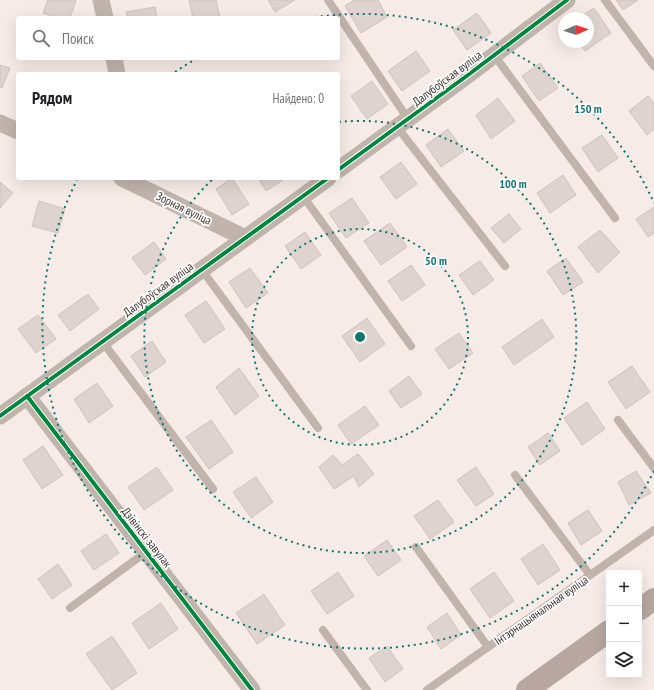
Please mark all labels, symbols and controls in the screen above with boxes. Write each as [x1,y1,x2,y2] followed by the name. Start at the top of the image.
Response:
[558,12,594,48] north arrow
[16,16,340,60] search box
[30,27,52,49] icon: search
[62,29,94,48] text: Поиск
[409,47,485,109] street label: Далубоўская вуліца
[32,87,72,109] text: Рядом
[273,90,324,107] text: Найдено: 0
[574,101,602,116] text: 150 m
[499,176,527,191] text: 100 m
[154,188,214,228] street label: Зорная вуліца
[425,253,447,268] text: 50 m
[120,258,196,319] street label: Далубоўская вуліца
[353,330,367,344] centre of rings
[119,504,175,570] street label: Дзівінскі завулак
[606,570,642,678] map controls
[606,570,642,606] button: +
[491,572,591,648] street label: Інтэрнацыянальная вуліца
[606,606,642,642] button: −
[606,642,642,678] button: layers

